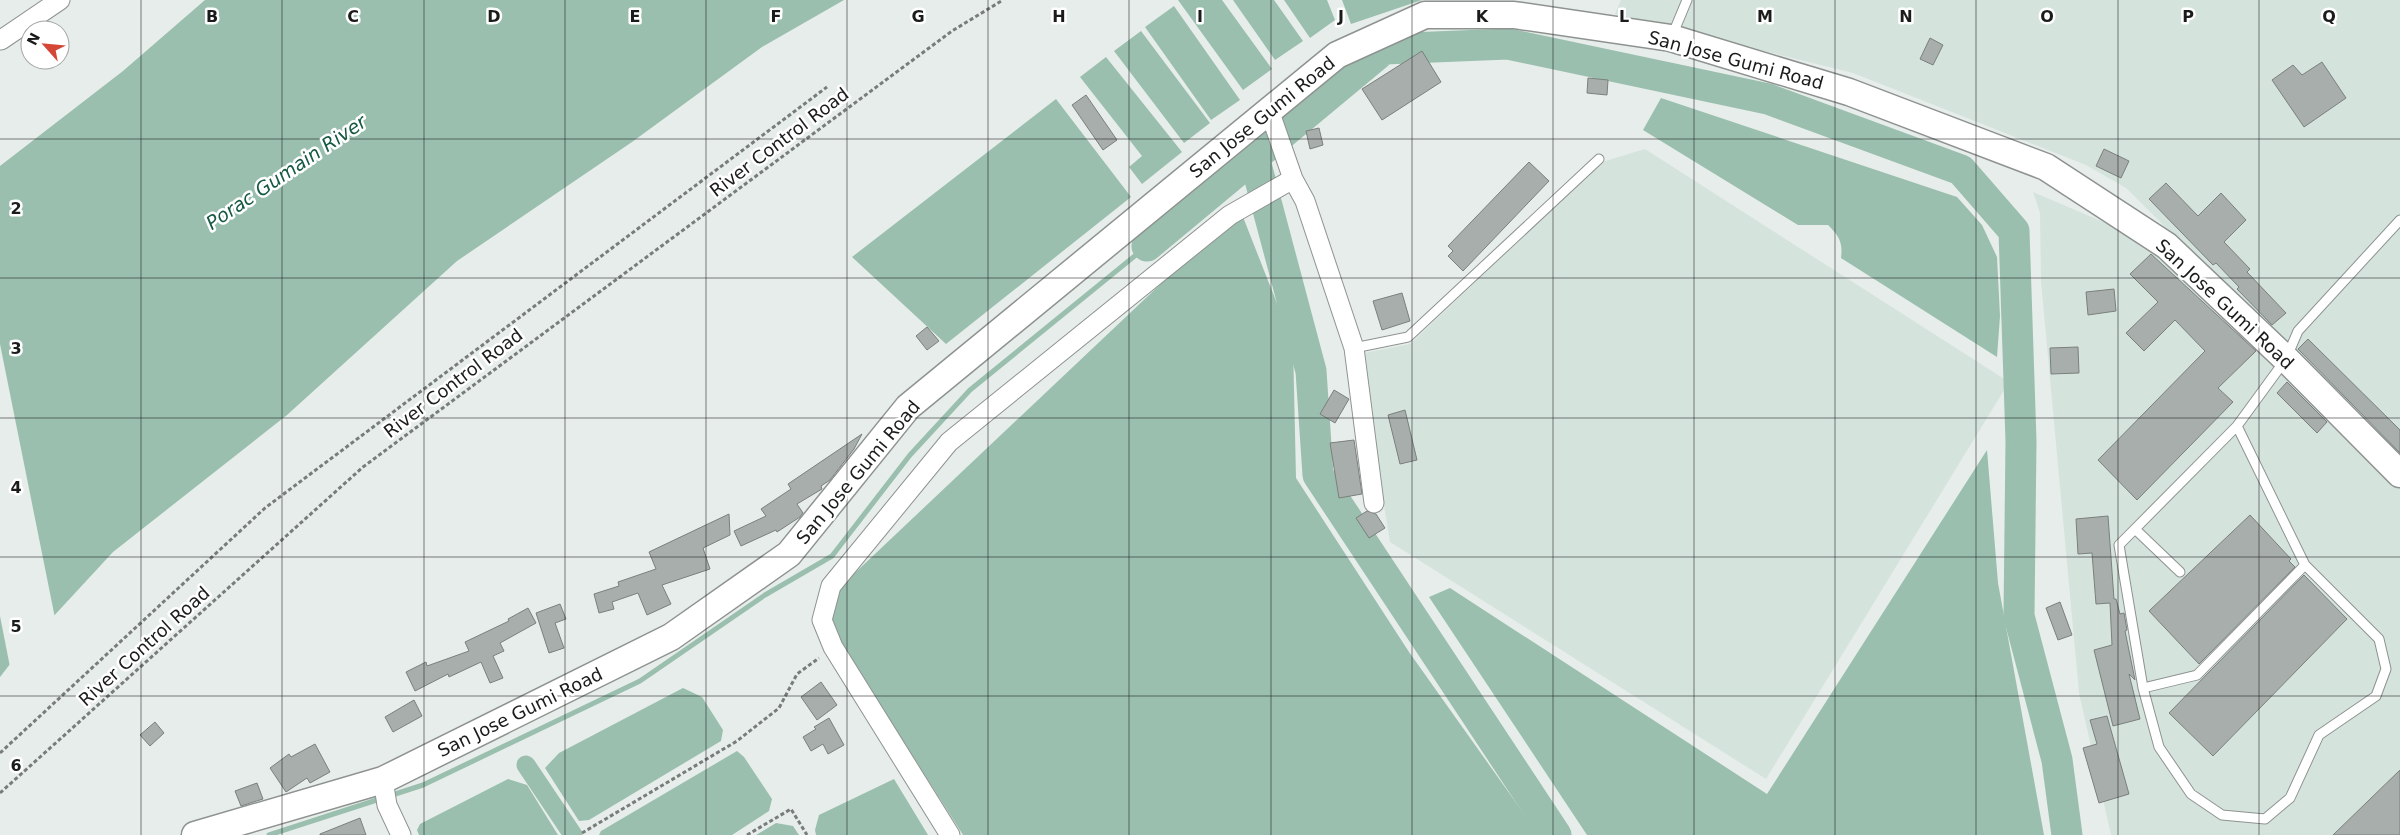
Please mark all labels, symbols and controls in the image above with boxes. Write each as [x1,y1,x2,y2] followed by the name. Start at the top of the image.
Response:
[206,7,218,26] text: B
[347,7,359,26] text: C
[487,7,501,26] text: D
[630,7,640,26] text: E
[771,7,781,26] text: F
[911,7,925,26] text: G
[1052,7,1066,26] text: H
[1197,7,1203,26] text: I
[1337,7,1344,26] text: J
[1476,7,1489,26] text: K
[1619,7,1629,26] text: L
[1757,7,1773,26] text: M
[1899,7,1913,26] text: N
[2040,7,2054,26] text: O
[2182,7,2194,26] text: P
[2322,7,2336,26] text: Q
[20,20,70,70] north arrow
[1646,26,1826,94] street label: San Jose Gumi Road
[24,30,43,48] text: N
[1185,52,1339,182] street label: San Jose Gumi Road
[705,83,853,201] street label: River Control Road
[202,110,371,234] water label: Porac Gumain River
[10,199,22,218] text: 2
[2152,235,2298,373] street label: San Jose Gumi Road
[379,324,527,442] street label: River Control Road
[10,339,22,358] text: 3
[792,396,924,548] street label: San Jose Gumi Road
[10,478,22,497] text: 4
[74,582,214,710] street label: River Control Road
[10,617,22,636] text: 5
[434,663,606,761] street label: San Jose Gumi Road
[10,756,22,775] text: 6

